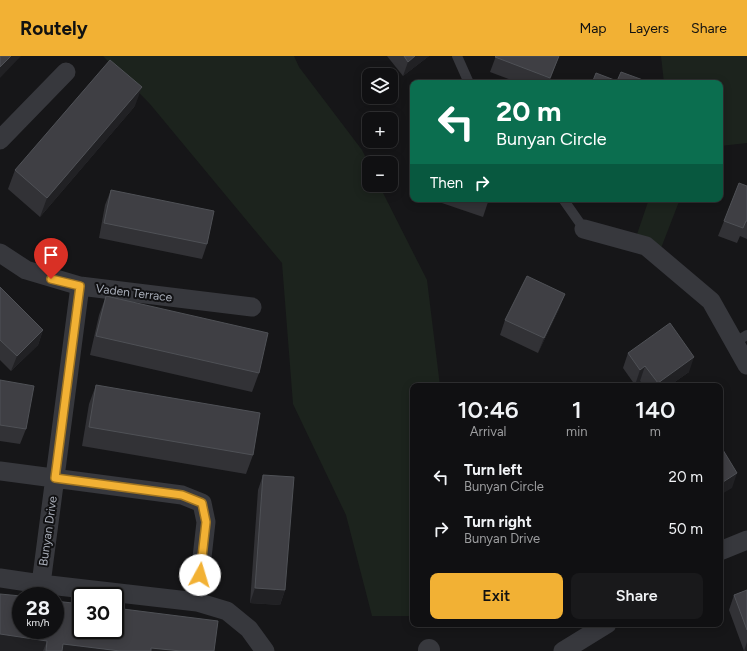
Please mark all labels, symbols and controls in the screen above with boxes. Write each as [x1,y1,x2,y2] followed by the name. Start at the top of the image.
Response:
[20,17,88,40] text: Routely
[579,20,607,37] text: Map
[629,20,669,37] text: Layers
[691,20,727,37] text: Share
[362,68,398,192] map controls
[362,68,398,104] button: layers
[496,94,561,128] text: 20 m
[430,96,482,148] icon: left
[362,112,398,148] button: +
[496,128,607,150] text: Bunyan Circle
[362,156,398,192] button: −
[471,172,493,194] icon: right
[430,174,463,192] text: Then
[34,238,68,279] pin
[40,244,62,266] icon: arrive
[95,281,173,305] street label: Vaden Terrace
[457,395,519,424] text: 10:46
[572,395,582,424] text: 1
[635,395,676,424] text: 140
[470,424,506,439] text: Arrival
[566,424,587,439] text: min
[650,424,661,439] text: m
[464,461,522,479] text: Turn left
[430,466,452,488] icon: left
[669,468,703,486] text: 20 m
[464,479,544,494] text: Bunyan Circle
[36,495,60,567] street label: Bunyan Drive
[464,513,532,531] text: Turn right
[430,518,452,540] icon: right
[668,520,703,538] text: 50 m
[464,531,540,546] text: Bunyan Drive
[179,554,221,596] position arrow
[430,573,563,619] button: Exit
[571,573,703,619] button: Share
[72,587,124,639] speed limit sign: 30
[26,596,50,620] text: 28
[27,616,49,629] text: km/h

